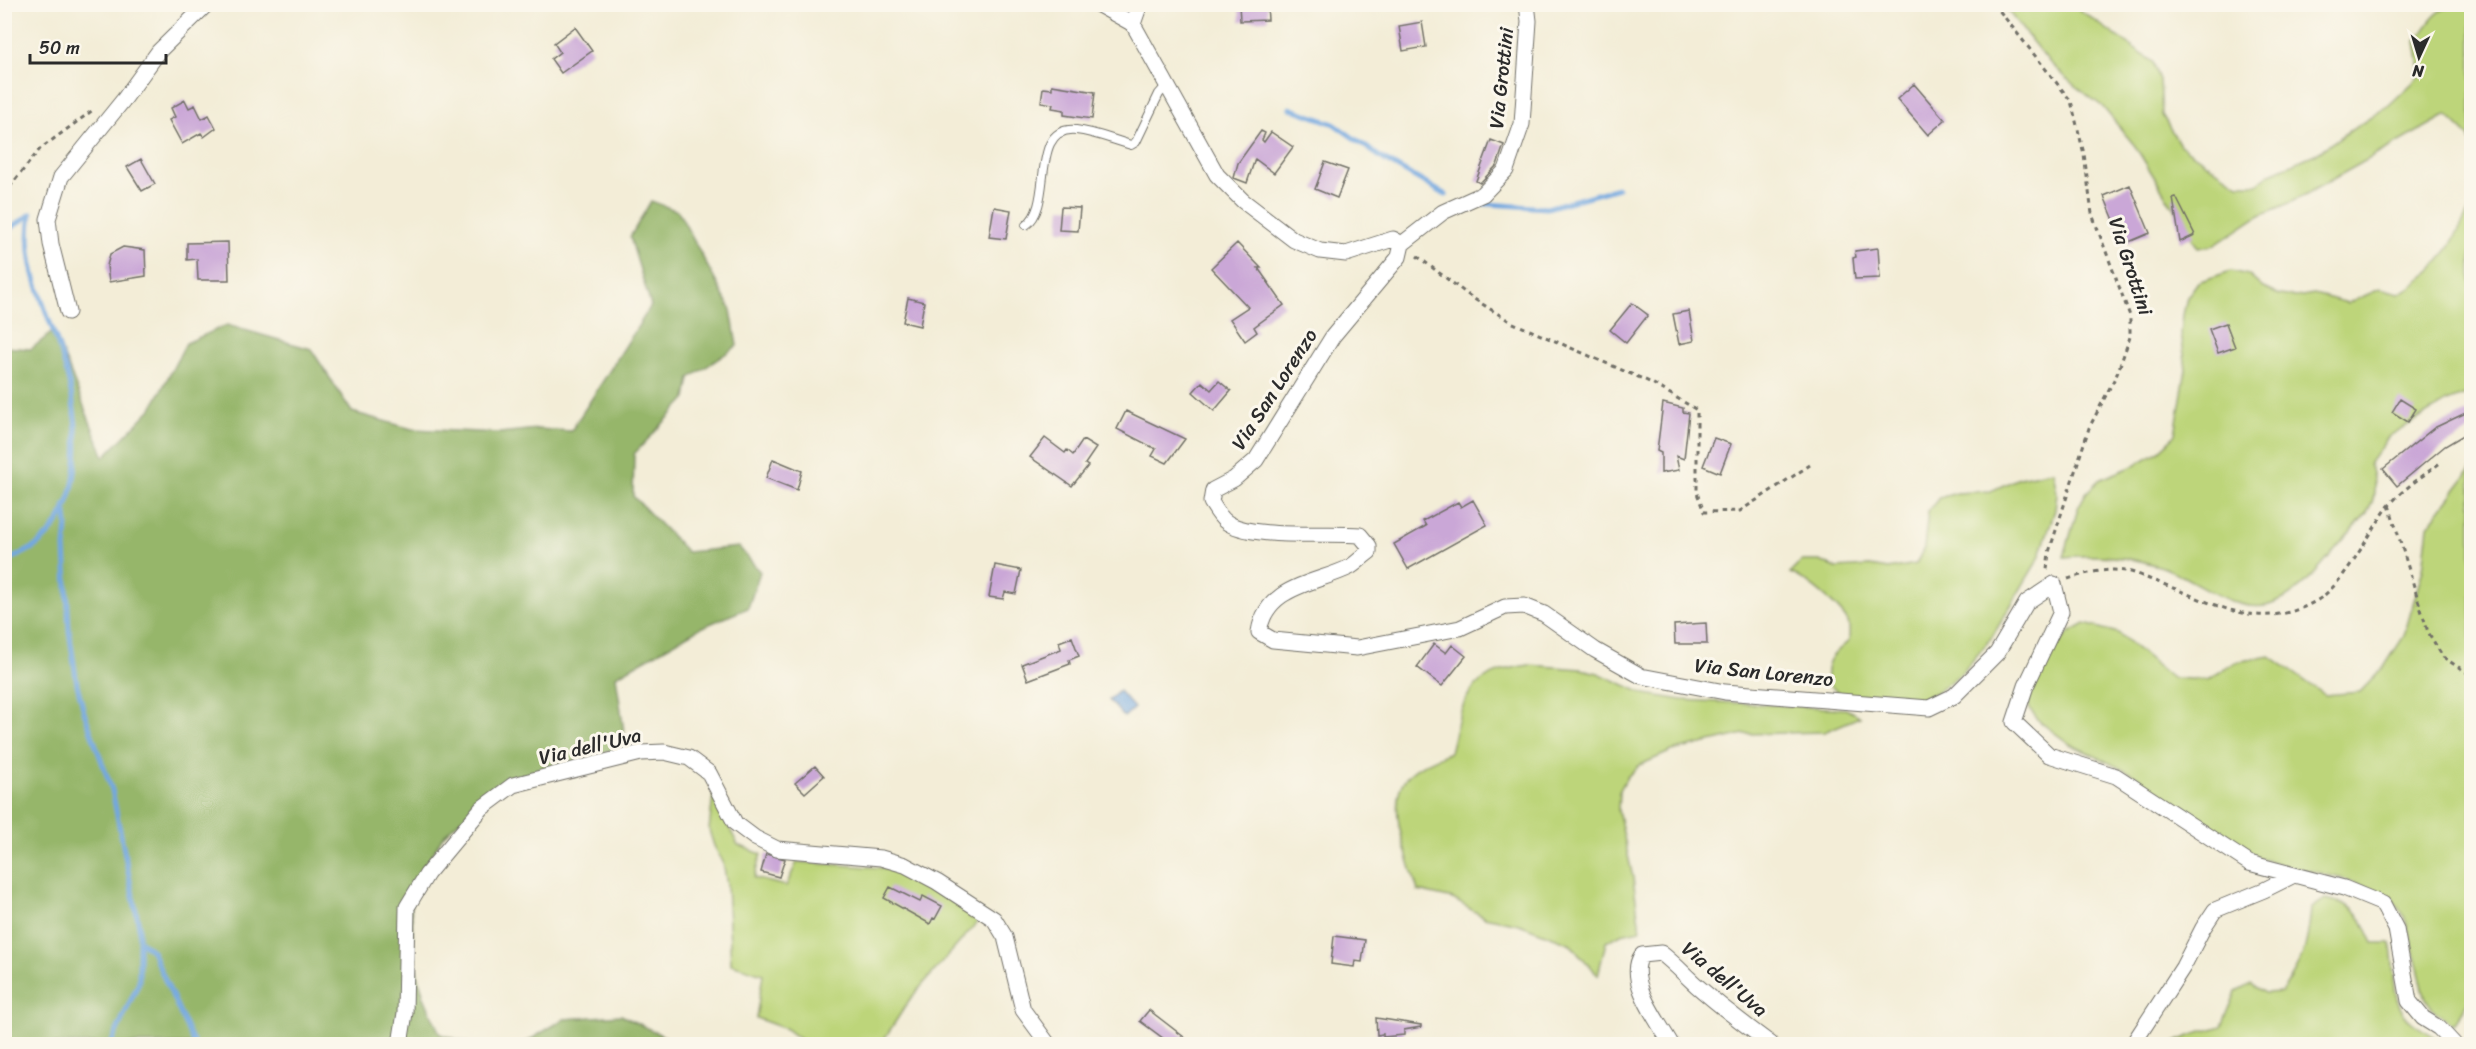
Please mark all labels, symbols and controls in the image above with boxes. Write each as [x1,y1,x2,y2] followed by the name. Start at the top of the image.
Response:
[1479,24,1524,130] street label: Via Grottini
[30,27,166,65] scale bar
[2389,27,2449,87] north arrow
[39,32,80,64] text: 50 m
[2411,57,2426,86] text: N
[2098,212,2163,321] street label: Via Grottini
[1222,321,1327,457] street label: Via San Lorenzo
[1693,648,1835,697] street label: Via San Lorenzo
[535,718,645,775] street label: Via dell'Uva
[1673,932,1776,1026] street label: Via dell'Uva

